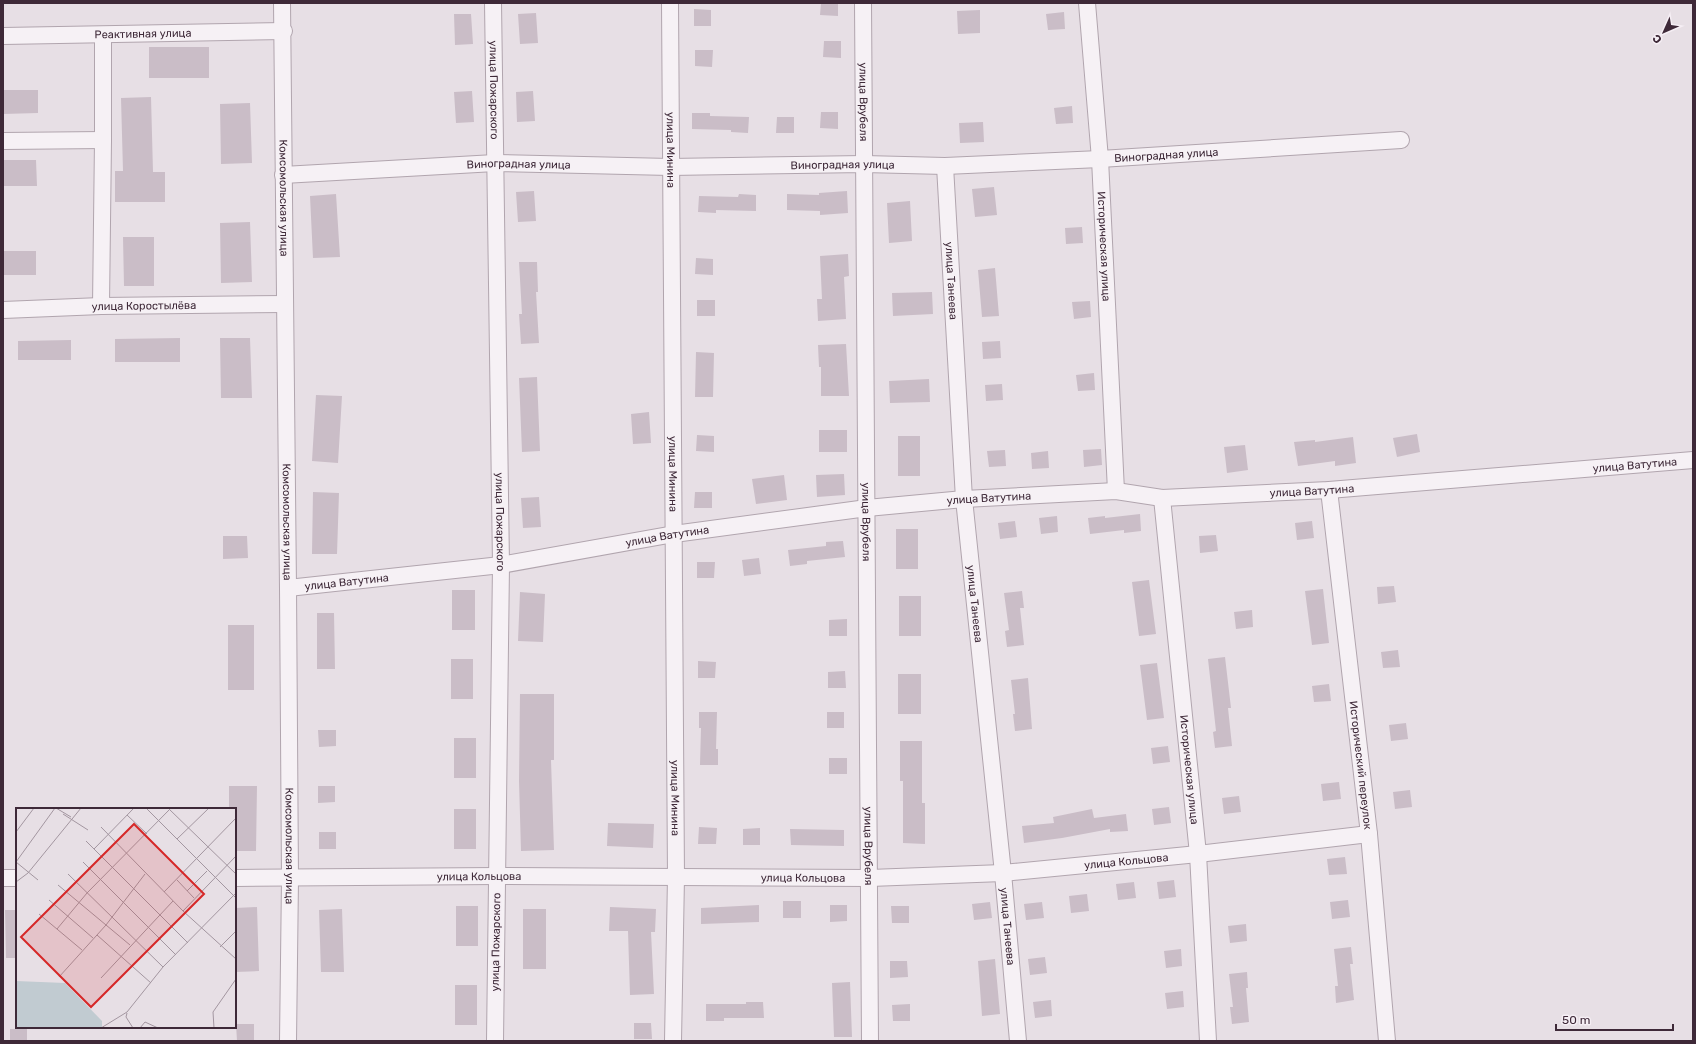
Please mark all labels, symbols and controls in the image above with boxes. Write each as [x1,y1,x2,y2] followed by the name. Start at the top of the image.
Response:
[1644,12,1684,52] north arrow
[94,26,192,41] street label: Реактивная улица
[1650,31,1665,46] text: С
[487,40,501,140] street label: улица Пожарского
[857,62,870,142] street label: улица Врубеля
[664,112,678,188] street label: улица Минина
[277,139,291,257] street label: Комсомольская улица
[1114,145,1219,165] street label: Виноградная улица
[466,156,571,171] street label: Виноградная улица
[790,157,895,172] street label: Виноградная улица
[1095,191,1113,302] street label: Историческая улица
[943,241,960,320] street label: улица Танеева
[91,298,196,313] street label: улица Коростылёва
[666,436,680,512] street label: улица Минина
[1592,455,1678,475] street label: улица Ватутина
[280,463,294,581] street label: Комсомольская улица
[493,472,508,572] street label: улица Пожарского
[1269,481,1355,499] street label: улица Ватутина
[860,482,873,562] street label: улица Врубеля
[946,489,1031,507] street label: улица Ватутина
[624,523,710,549] street label: улица Ватутина
[964,564,985,643] street label: улица Танеева
[304,571,389,593] street label: улица Ватутина
[1347,700,1375,830] street label: Исторический переулок
[1177,714,1201,825] street label: Историческая улица
[669,760,682,836] street label: улица Минина
[283,787,297,905] street label: Комсомольская улица
[862,806,875,886] street label: улица Врубеля
[16,808,236,1028] inset map
[1084,850,1169,872] street label: улица Кольцова
[437,869,521,883] street label: улица Кольцова
[761,871,845,884] street label: улица Кольцова
[998,887,1018,966] street label: улица Танеева
[489,892,503,992] street label: улица Пожарского
[1556,1006,1673,1032] scale bar
[1562,1013,1590,1027] text: 50 m

